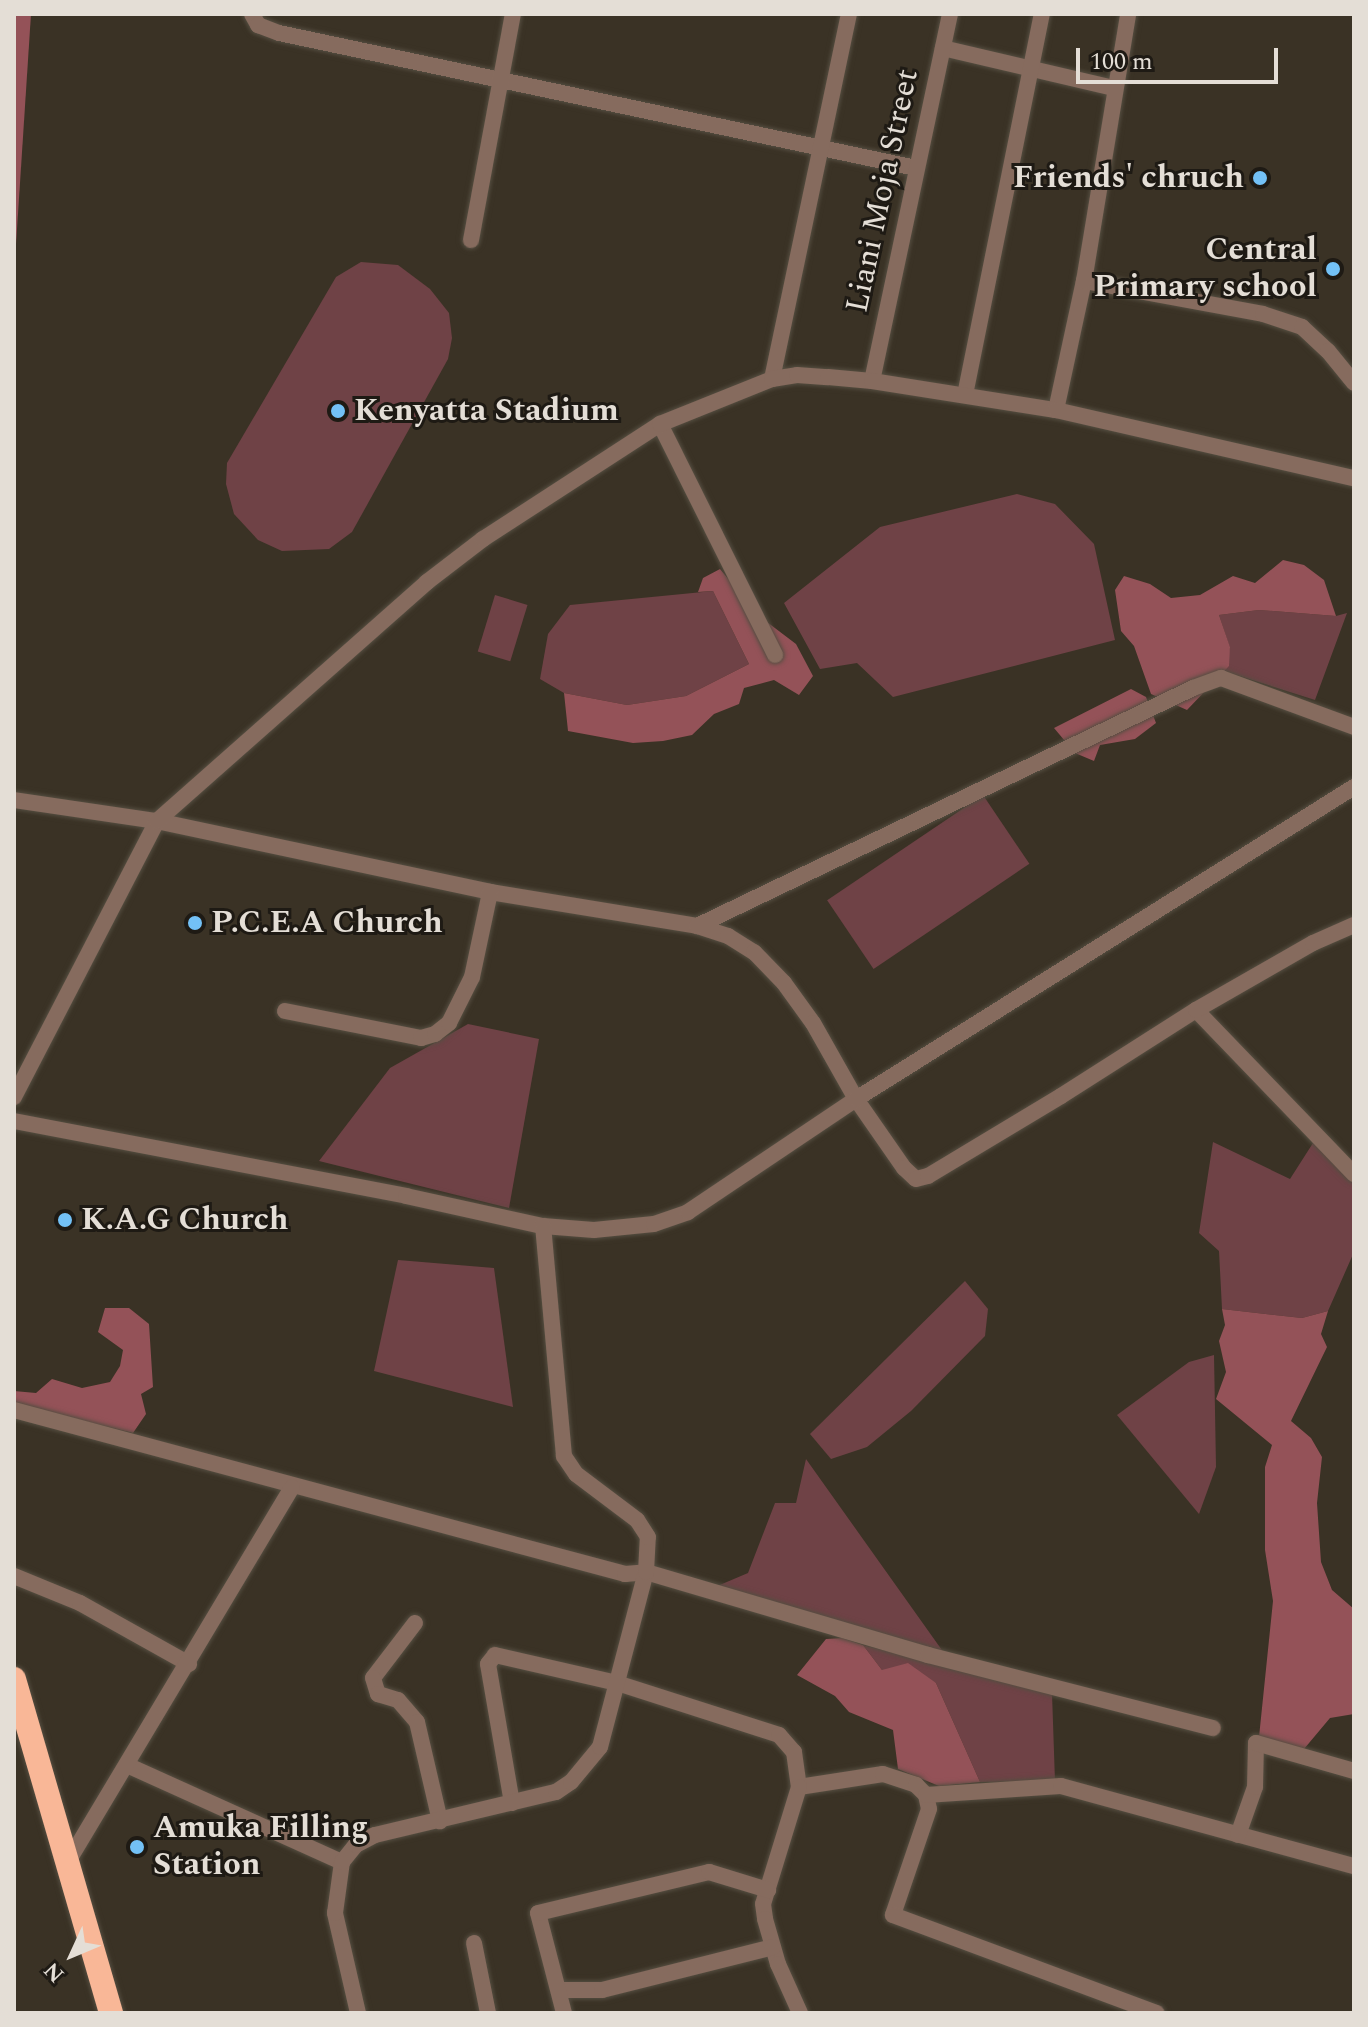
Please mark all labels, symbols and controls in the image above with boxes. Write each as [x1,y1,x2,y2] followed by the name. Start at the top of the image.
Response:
[1080,32,1282,82] scale bar
[1090,44,1153,80] text: 100 m
[838,66,928,316] street label: Liani Moja Street
[1013,159,1244,197] place label: Friends' chruch
[1251,169,1269,187] marker: Friends' chruch
[1094,232,1317,307] place label: Central Primary school
[1324,260,1342,278] marker: Central Primary school
[354,392,619,430] place label: Kenyatta Stadium
[329,402,347,420] marker: Kenyatta Stadium
[211,904,443,942] place label: P.C.E.A Church
[186,914,204,932] marker: P.C.E.A Church
[81,1201,289,1239] place label: K.A.G Church
[56,1211,74,1229] marker: K.A.G Church
[153,1810,368,1885] place label: Amuka Filling Station
[128,1838,146,1856] marker: Amuka Filling Station
[32,1915,112,1995] north arrow
[36,1954,72,1990] text: N

